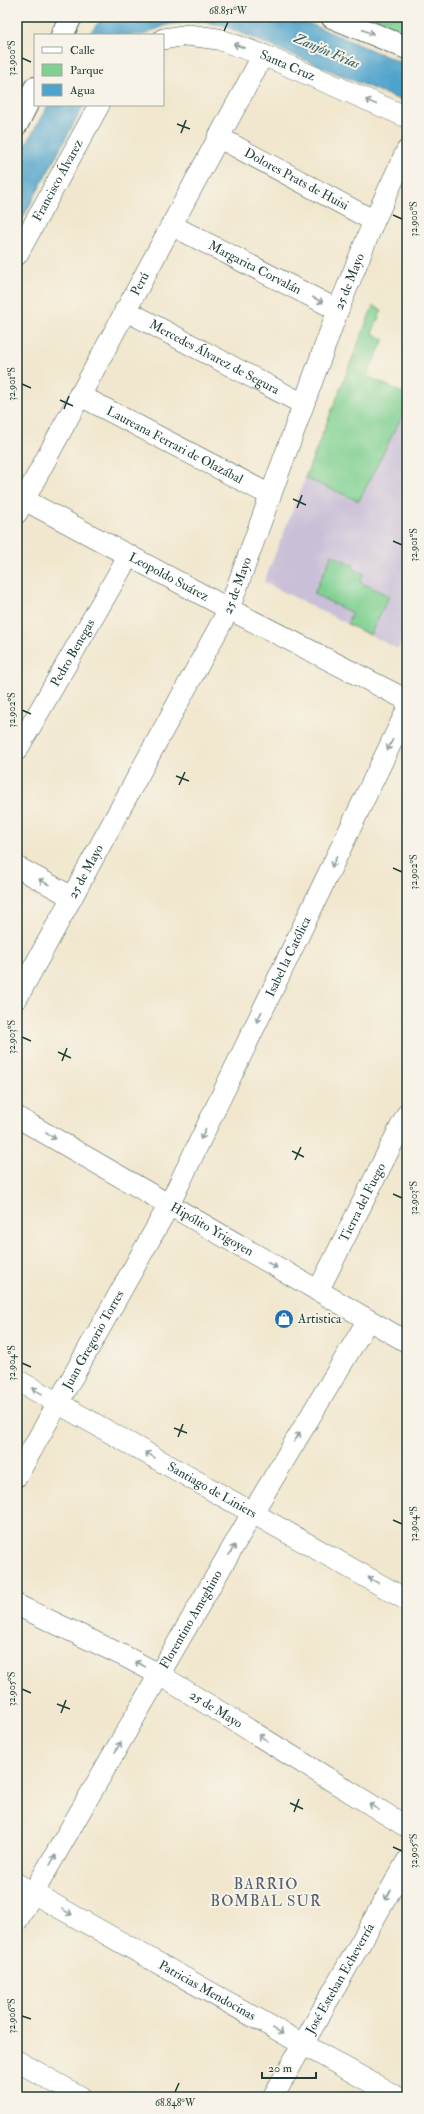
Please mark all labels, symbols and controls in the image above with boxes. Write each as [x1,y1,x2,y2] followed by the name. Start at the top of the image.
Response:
[209,5,248,17] text: 68.851°W
[361,28,373,36] one-way arrow
[291,29,363,73] water label: Zanjón Frías
[34,34,164,106] legend
[6,40,18,76] text: 32.900°S
[232,42,245,49] one-way arrow
[70,43,95,58] text: Calle
[257,47,318,85] street label: Santa Cruz
[70,63,104,78] text: Parque
[69,83,96,98] text: Agua
[366,98,378,105] one-way arrow
[29,136,87,224] street label: Francisco Álvarez
[241,145,352,214] street label: Dolores Prats de Huisi
[408,201,420,237] text: 32.900°S
[206,237,304,298] street label: Margarita Corvalán
[331,251,368,312] street label: 25 de Mayo
[127,269,153,298] street label: Perú
[312,297,324,304] one-way arrow
[147,316,283,398] street label: Mercedes Álvarez de Segura
[6,367,18,401] text: 32.901°S
[104,403,246,488] street label: Laureana Ferrari de Olazábal
[408,528,420,562] text: 32.901°S
[126,549,212,605] street label: Leopoldo Suárez
[220,555,255,617] street label: 25 de Mayo
[47,616,99,690] street label: Pedro Benegas
[6,692,18,728] text: 32.902°S
[386,739,393,751] one-way arrow
[65,842,107,901] street label: 25 de Mayo
[408,854,420,890] text: 32.902°S
[330,856,337,868] one-way arrow
[38,878,50,886] one-way arrow
[262,914,315,1000] street label: Isabel la Católica
[255,1011,262,1023] one-way arrow
[6,1020,18,1054] text: 32.903°S
[199,1128,206,1140] one-way arrow
[45,1133,57,1141] one-way arrow
[336,1160,389,1245] street label: Tierra del Fuego
[408,1181,420,1215] text: 32.903°S
[167,1199,257,1260] street label: Hipólito Yrigoyen
[266,1261,278,1269] one-way arrow
[59,1287,128,1393] street label: Juan Gregorio Torres
[273,1308,295,1330] shop icon: Artistica
[297,1311,342,1327] place label: Artistica
[6,1345,18,1381] text: 32.904°S
[31,1387,43,1395] one-way arrow
[294,1431,302,1443] one-way arrow
[144,1450,156,1458] one-way arrow
[165,1459,260,1522] street label: Santiago de Liniers
[408,1506,420,1542] text: 32.904°S
[228,1544,236,1556] one-way arrow
[156,1567,226,1672] street label: Florentino Ameghino
[367,1576,379,1584] one-way arrow
[134,1660,146,1667] one-way arrow
[6,1672,18,1706] text: 32.905°S
[187,1687,245,1732] street label: 25 de Mayo
[257,1734,269,1742] one-way arrow
[114,1741,122,1753] one-way arrow
[368,1802,380,1810] one-way arrow
[408,1834,420,1868] text: 32.905°S
[49,1854,57,1866] one-way arrow
[210,1875,322,1911] district label: BARRIO BOMBAL SUR
[383,1889,391,1901] one-way arrow
[61,1909,73,1917] one-way arrow
[302,1920,378,2038] street label: José Esteban Echeverría
[156,1957,259,2024] street label: Patricias Mendocinas
[6,1998,18,2034] text: 32.906°S
[272,2028,284,2036] one-way arrow
[262,2054,316,2080] scale bar
[268,2061,293,2076] text: 20 m
[155,2097,196,2109] text: 68.848°W

